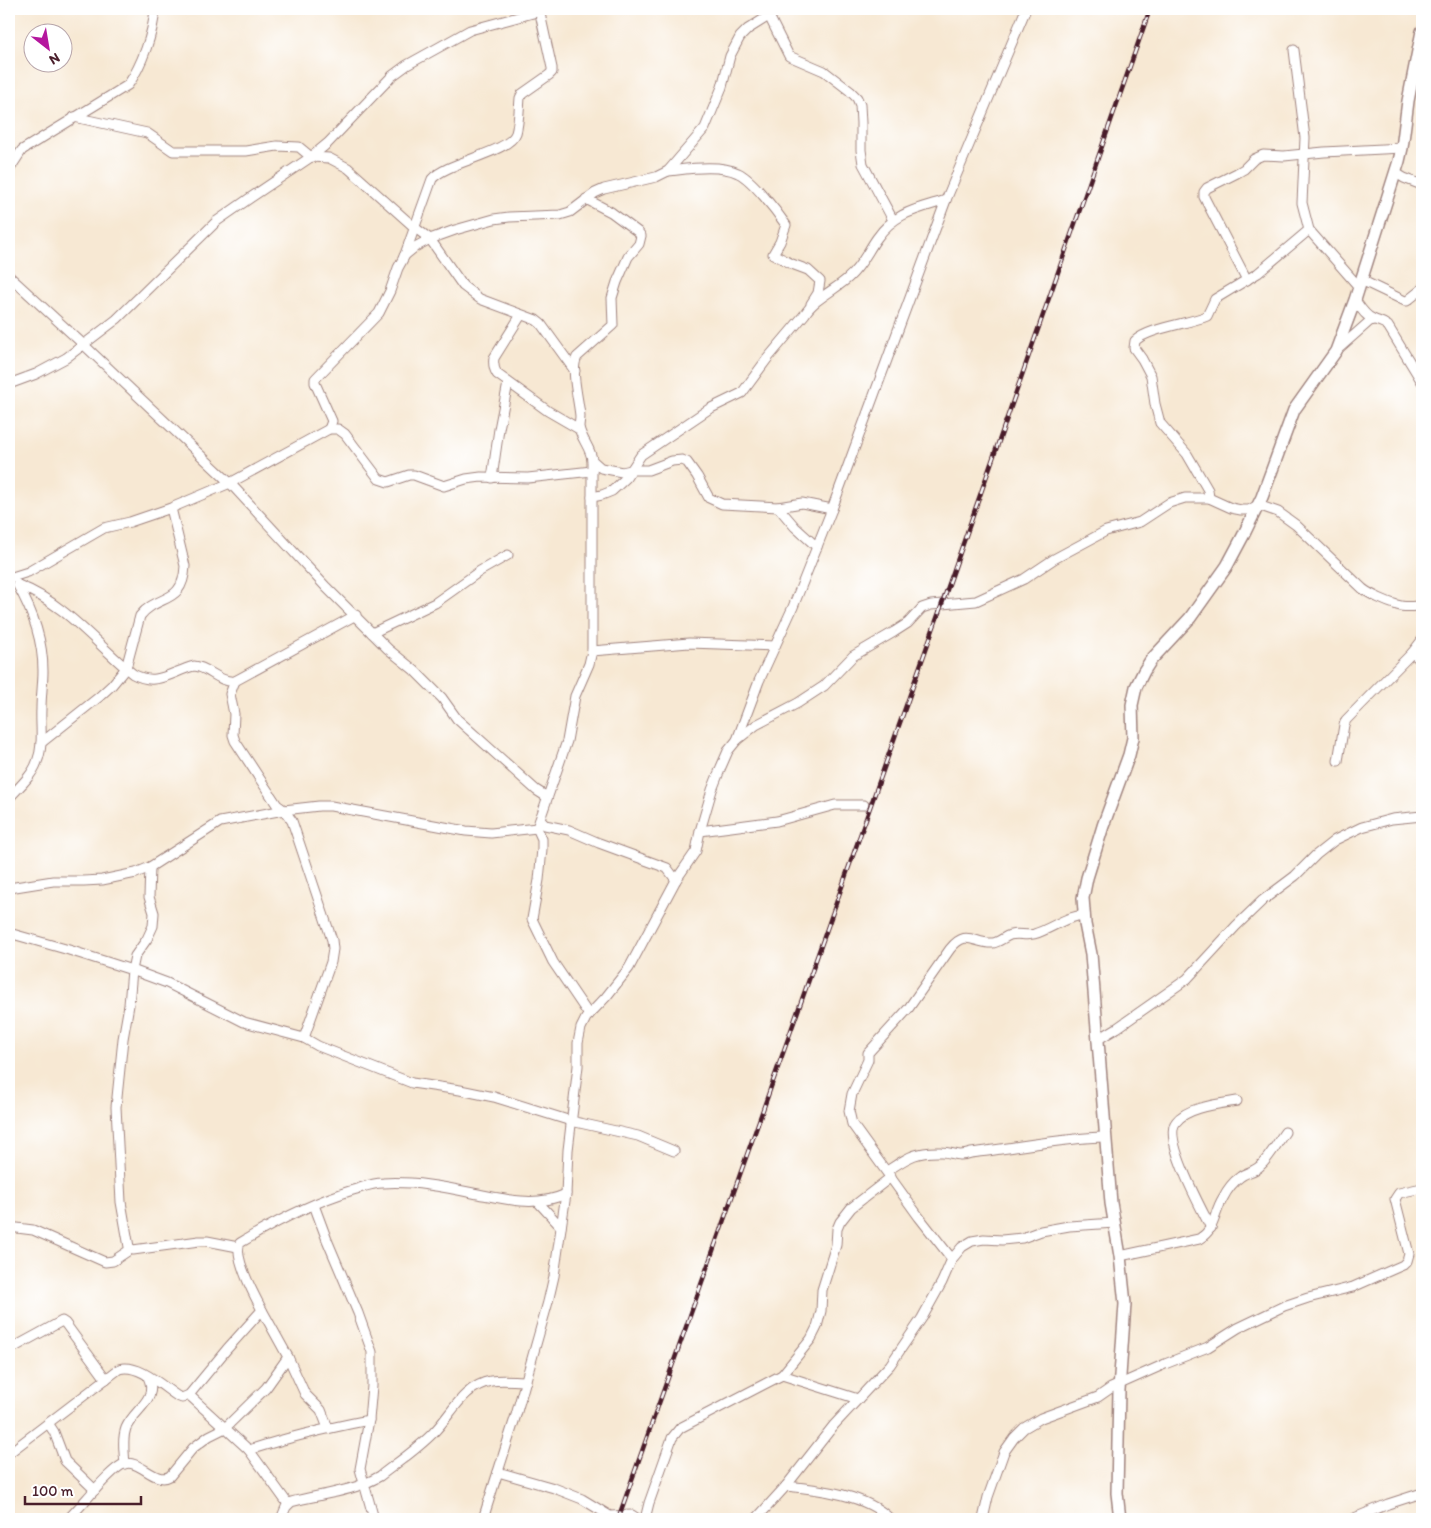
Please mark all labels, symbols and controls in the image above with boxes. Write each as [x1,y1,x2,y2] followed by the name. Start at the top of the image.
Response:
[22,22,72,72] north arrow
[46,49,63,68] text: N
[25,1473,141,1505] scale bar
[32,1482,74,1500] text: 100 m

